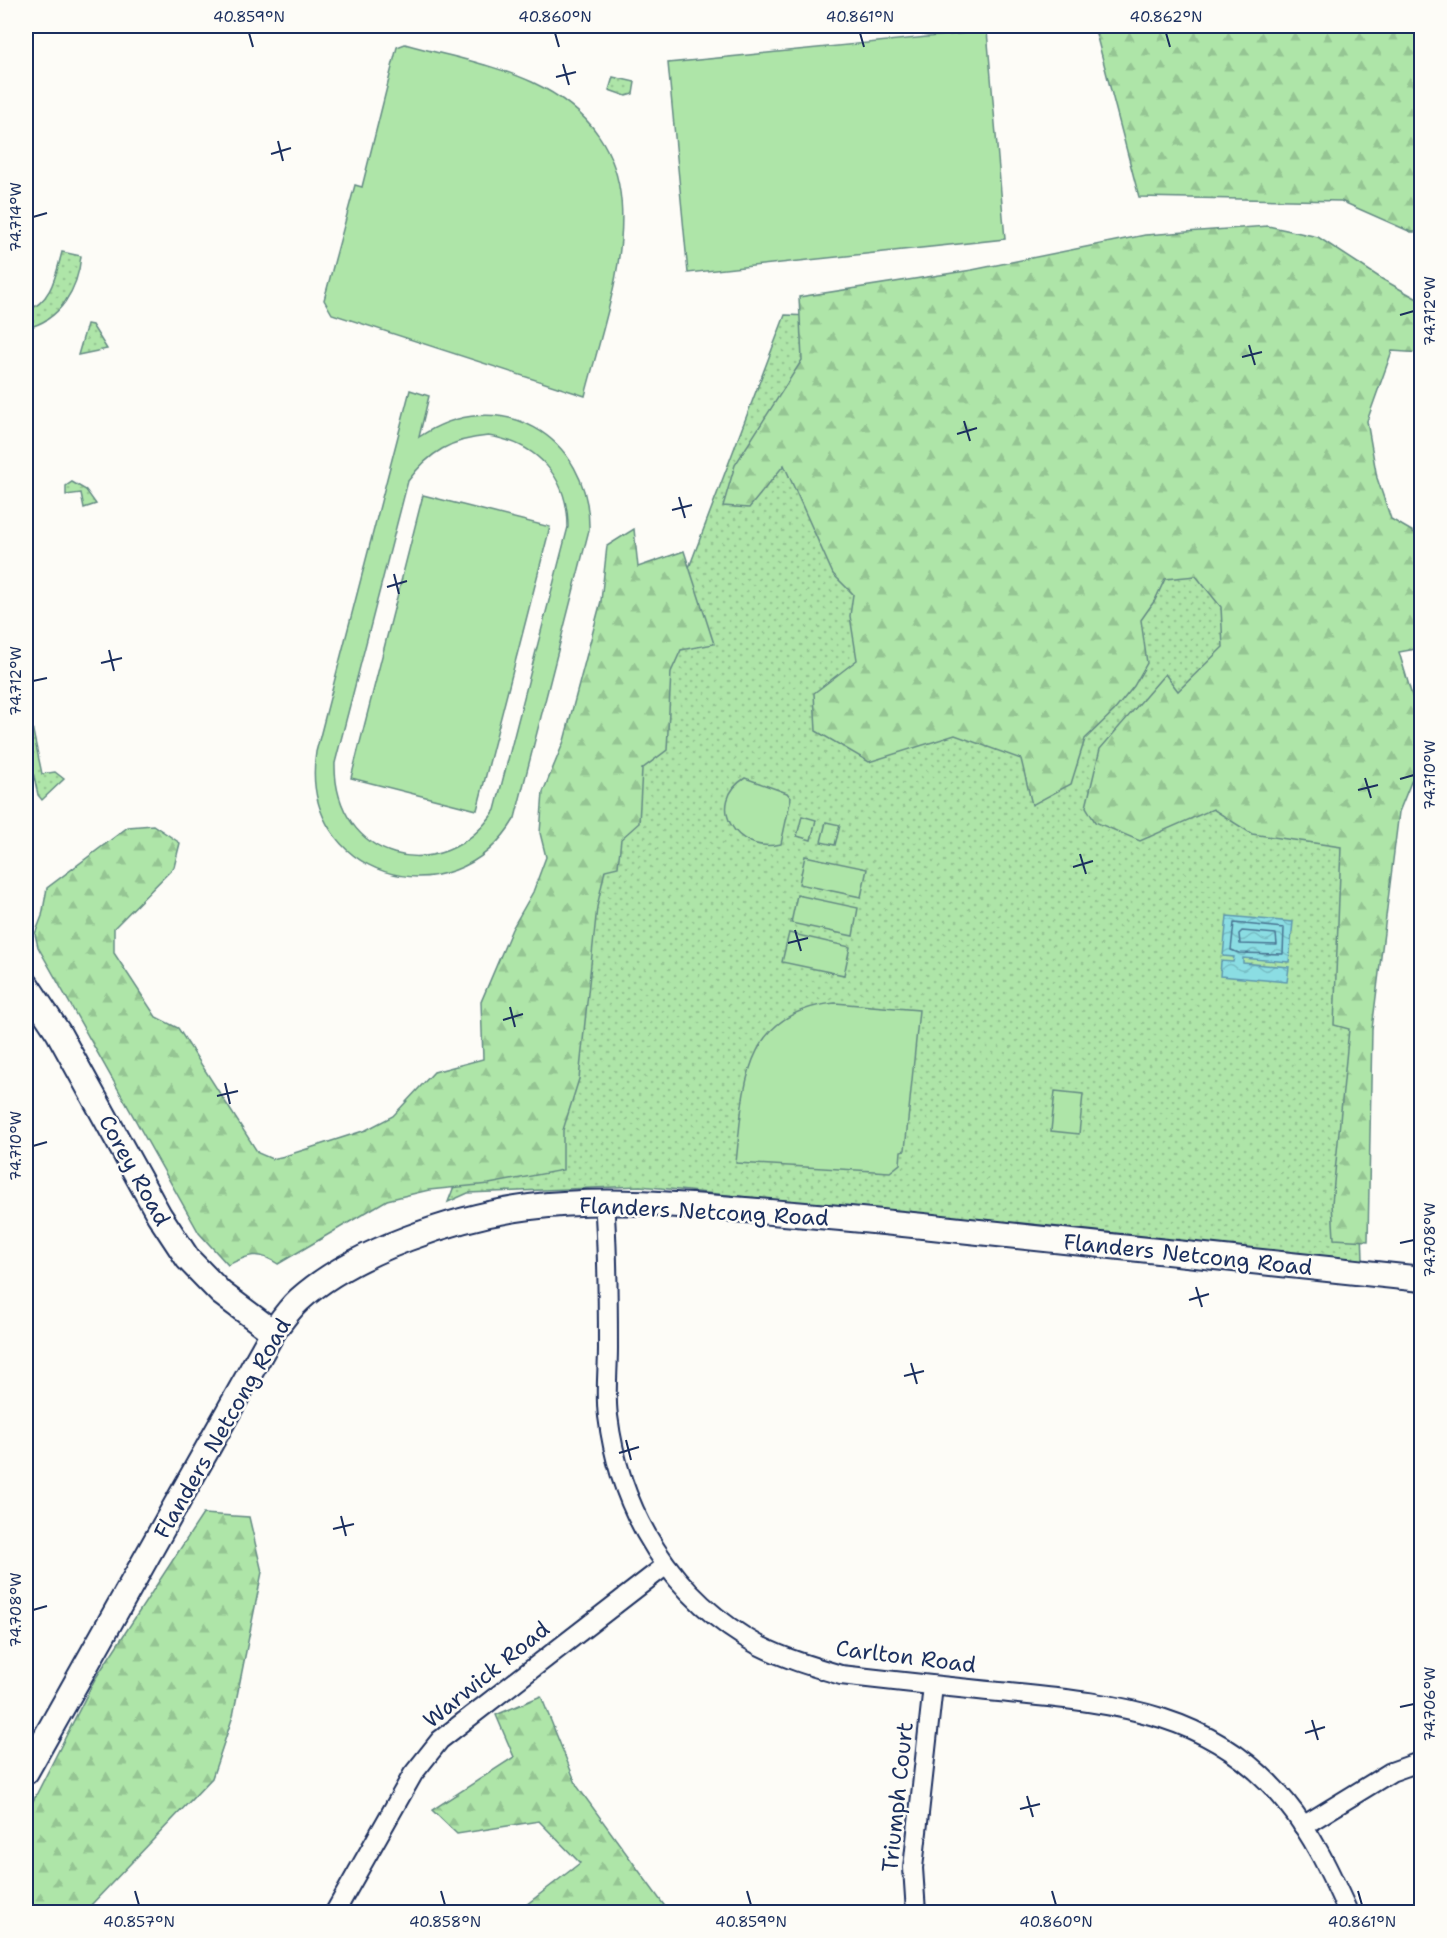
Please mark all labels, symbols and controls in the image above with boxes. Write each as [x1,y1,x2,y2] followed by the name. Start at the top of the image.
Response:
[213,7,285,27] text: 40.859°N
[518,7,592,27] text: 40.860°N
[826,7,894,27] text: 40.861°N
[1130,7,1202,27] text: 40.862°N
[6,182,26,252] text: 74.714°W
[1420,276,1440,346] text: 74.712°W
[6,646,26,716] text: 74.712°W
[1420,740,1440,810] text: 74.710°W
[92,1109,177,1231] street label: Corey Road
[6,1111,26,1181] text: 74.710°W
[578,1190,830,1233] street label: Flanders Netcong Road
[1420,1202,1440,1278] text: 74.708°W
[1062,1227,1314,1282] street label: Flanders Netcong Road
[147,1313,298,1544] street label: Flanders Netcong Road
[6,1572,26,1648] text: 74.708°W
[417,1614,556,1734] street label: Warwick Road
[834,1634,978,1679] street label: Carlton Road
[1420,1667,1440,1741] text: 74.706°W
[875,1721,920,1873] street label: Triumph Court
[103,1912,175,1932] text: 40.857°N
[409,1912,481,1932] text: 40.858°N
[715,1912,787,1932] text: 40.859°N
[1019,1912,1093,1932] text: 40.860°N
[1328,1912,1396,1932] text: 40.861°N

